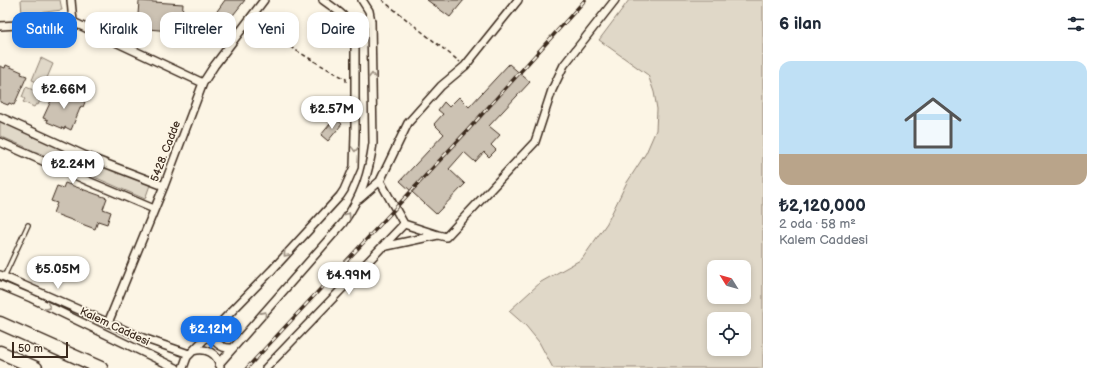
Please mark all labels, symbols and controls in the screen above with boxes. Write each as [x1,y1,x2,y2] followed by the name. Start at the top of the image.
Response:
[12,12,77,48] chip: Satılık
[85,12,152,48] chip: Kiralık
[160,12,236,48] chip: Filtreler
[244,12,299,48] chip: Yeni
[307,12,369,48] chip: Daire
[1065,13,1087,35] icon: filters
[779,14,822,34] text: 6 ilan
[368,73,376,79] one-way arrow
[31,76,97,110] pin: ₺2.66M
[41,81,87,97] text: ₺2.66M
[897,87,969,159] icon: home
[299,96,365,130] pin: ₺2.57M
[310,101,354,117] text: ₺2.57M
[148,118,183,183] street label: 5428. Cadde
[350,146,359,152] one-way arrow
[40,151,106,185] pin: ₺2.24M
[51,156,95,172] text: ₺2.24M
[779,196,866,216] text: ₺2,120,000
[344,212,351,219] one-way arrow
[779,216,856,232] text: 2 oda · 58 m²
[779,232,868,248] text: Kalem Caddesi
[284,250,291,257] one-way arrow
[25,256,91,290] pin: ₺5.05M
[707,260,751,304] north arrow
[707,260,751,356] map controls
[36,261,80,277] text: ₺5.05M
[316,262,382,296] pin: ₺4.99M
[327,267,371,283] text: ₺4.99M
[44,302,52,310] one-way arrow
[78,305,152,348] street label: Kalem Caddesi
[259,311,266,318] one-way arrow
[707,312,751,356] button: locate
[178,316,244,350] pin: ₺2.12M
[190,321,232,337] text: ₺2.12M
[12,340,68,359] scale bar
[18,342,43,355] text: 50 m

